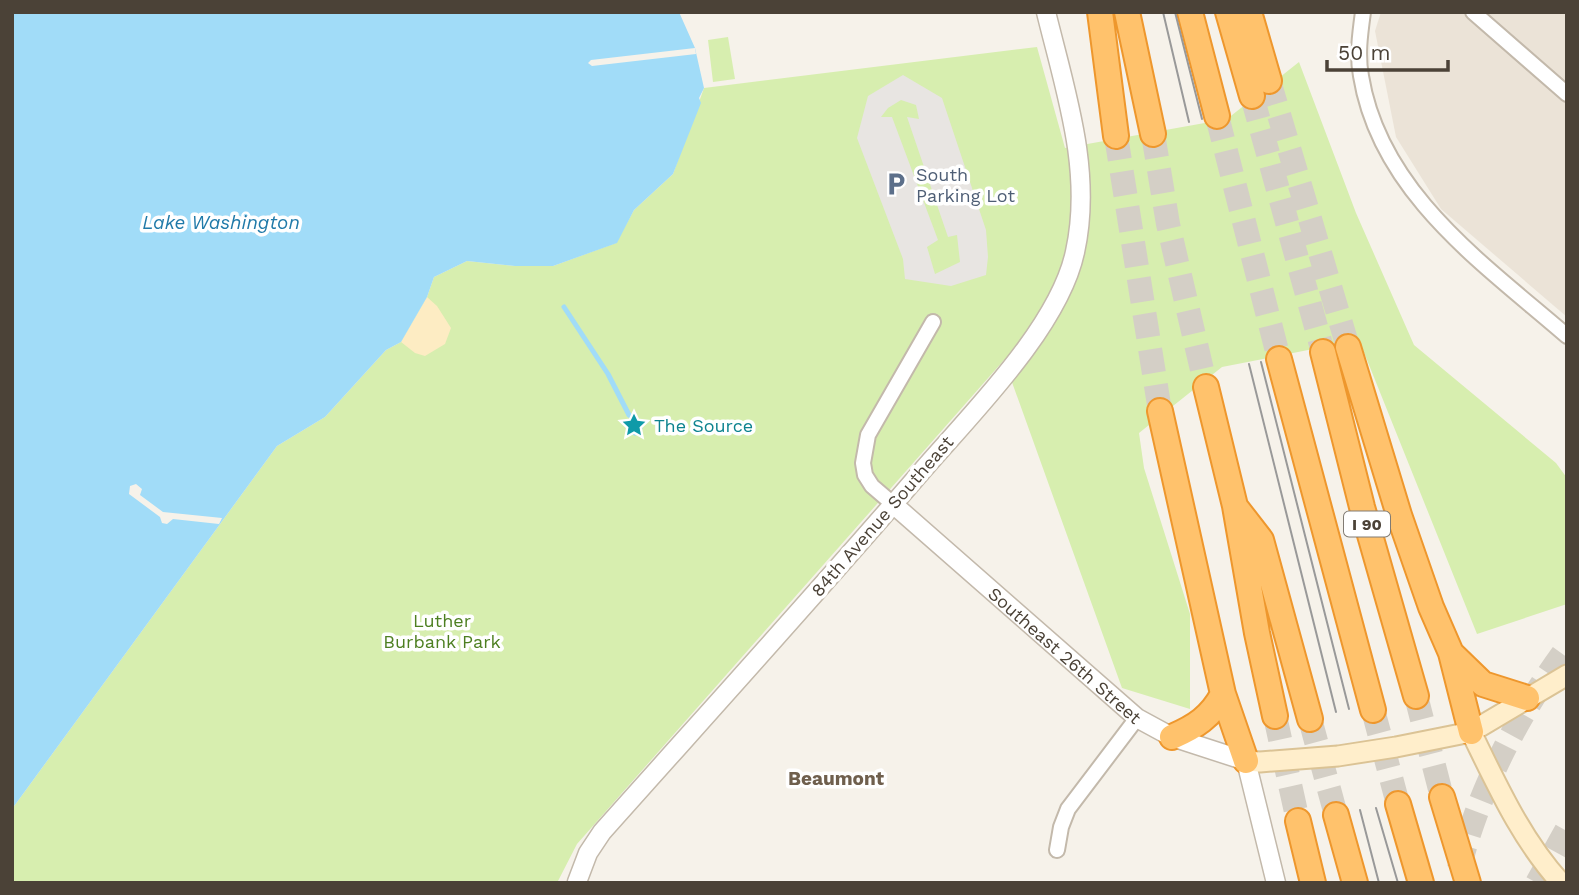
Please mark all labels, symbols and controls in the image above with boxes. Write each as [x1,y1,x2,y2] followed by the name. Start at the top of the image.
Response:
[1327,28,1448,72] scale bar
[1338,40,1390,65] text: 50 m
[916,164,1015,206] place label: South Parking Lot
[882,170,910,198] parking icon: South Parking Lot
[142,211,300,234] water label: Lake Washington
[620,411,648,439] place icon: The Source
[654,415,753,436] place label: The Source
[807,431,958,601] street label: 84th Avenue Southeast
[1344,512,1390,537] road number: I 90
[984,582,1146,728] street label: Southeast 26th Street
[383,610,501,652] park label: Luther Burbank Park
[788,767,885,790] district label: Beaumont

